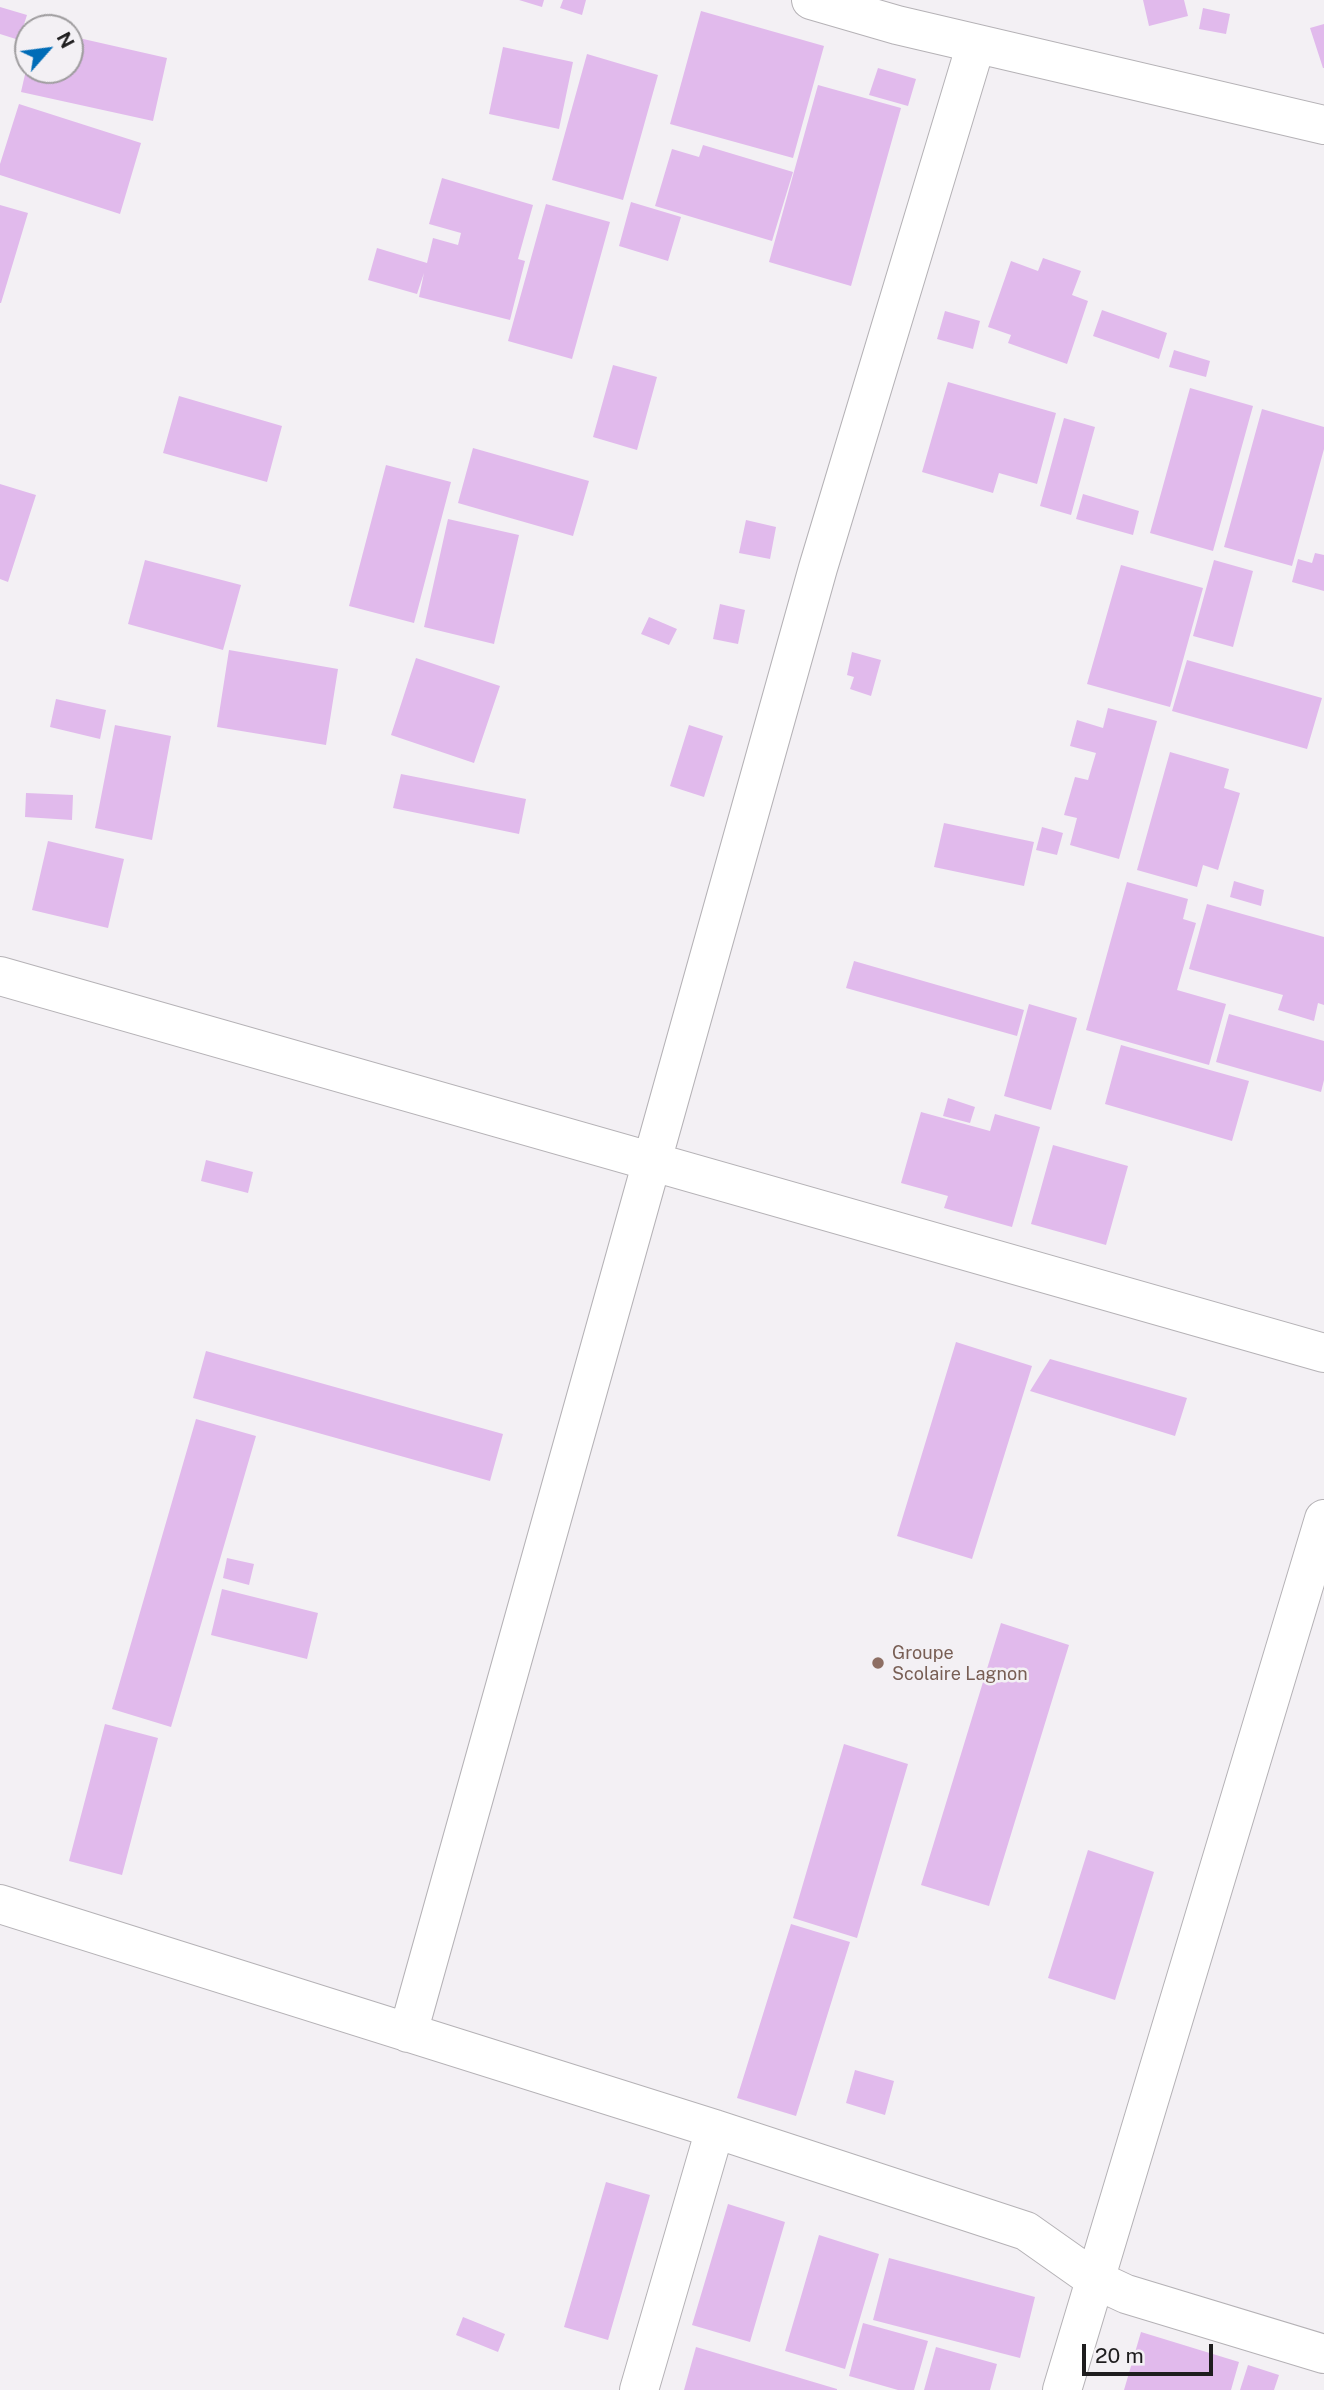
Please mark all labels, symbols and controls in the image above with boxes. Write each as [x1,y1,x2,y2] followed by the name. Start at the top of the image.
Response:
[14,14,84,84] north arrow
[53,28,79,52] text: N
[892,1642,1028,1684] place label: Groupe Scolaire Lagnon
[870,1655,886,1671] marker: Groupe Scolaire Lagnon
[1086,2330,1217,2374] scale bar
[1095,2343,1144,2368] text: 20 m

